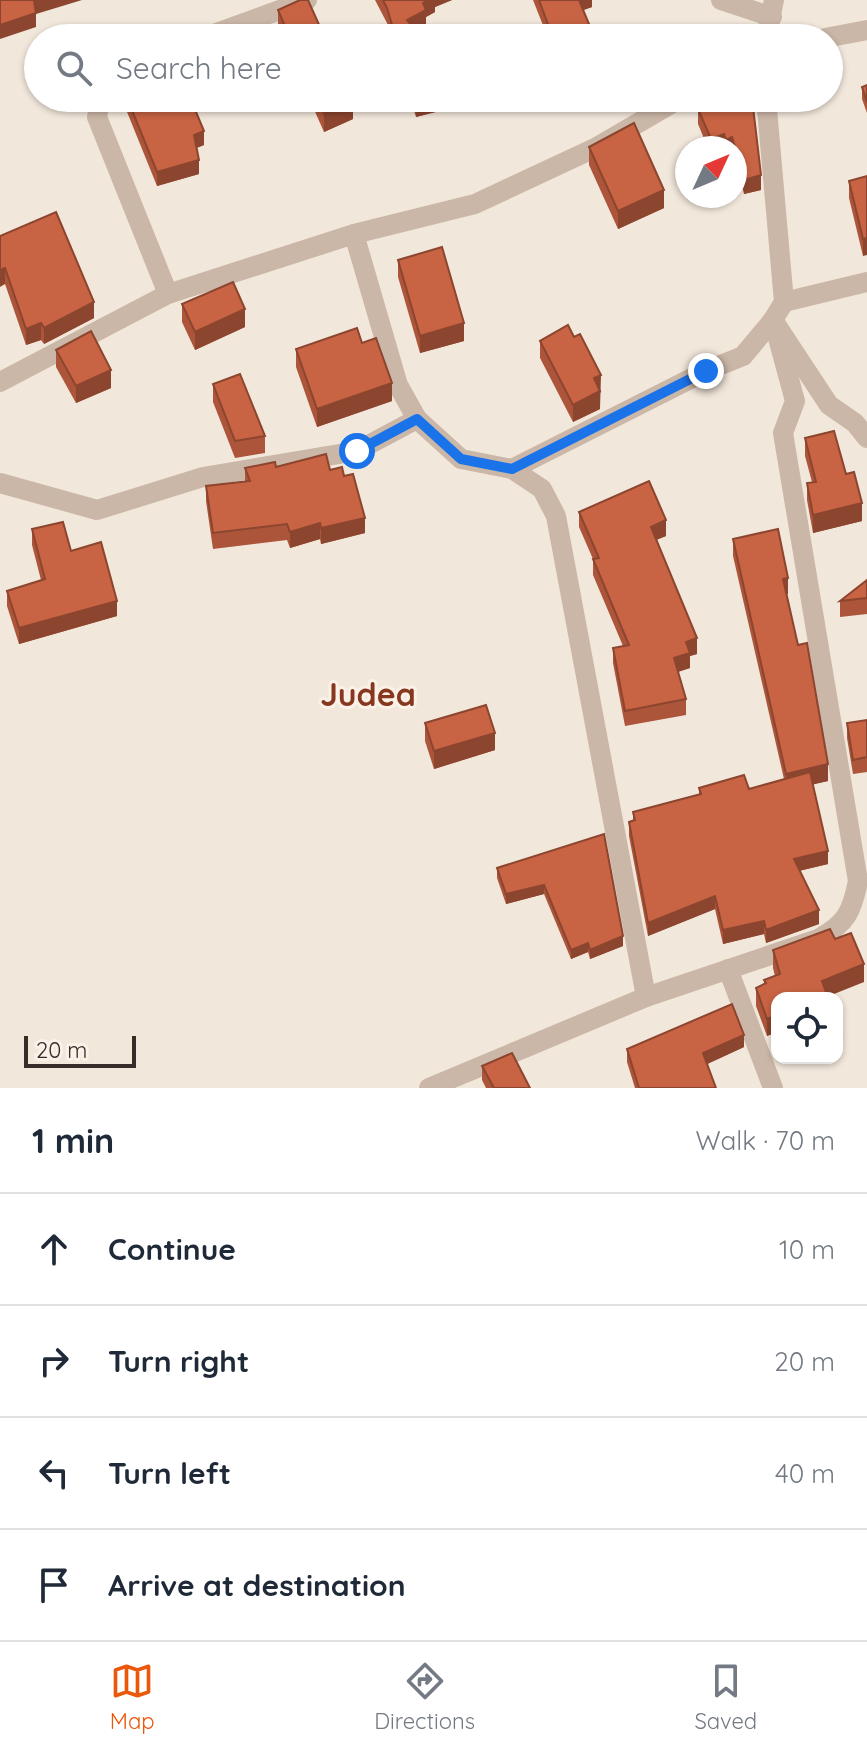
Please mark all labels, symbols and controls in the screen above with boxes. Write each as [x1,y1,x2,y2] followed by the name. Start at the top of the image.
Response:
[24,24,843,112] search box
[52,46,96,90] icon: search
[116,49,282,87] text: Search here
[675,136,747,208] north arrow
[688,353,724,389] route end
[339,433,375,469] route start
[320,674,416,714] district label: Judea
[771,992,843,1064] map controls
[771,992,843,1064] button: locate
[24,1032,136,1068] scale bar
[36,1036,87,1064] text: 20 m
[32,1119,114,1162] text: 1 min
[696,1124,835,1157] text: Walk · 70 m
[32,1227,76,1271] icon: ahead
[108,1230,236,1268] text: Continue
[779,1233,835,1266] text: 10 m
[32,1339,76,1383] icon: right
[108,1342,249,1380] text: Turn right
[774,1345,835,1378] text: 20 m
[32,1451,76,1495] icon: left
[108,1454,231,1492] text: Turn left
[775,1457,835,1490] text: 40 m
[32,1563,76,1607] icon: arrive
[108,1566,406,1604] text: Arrive at destination
[110,1659,155,1735] tab: Map
[374,1659,475,1735] tab: Directions
[694,1659,757,1735] tab: Saved

